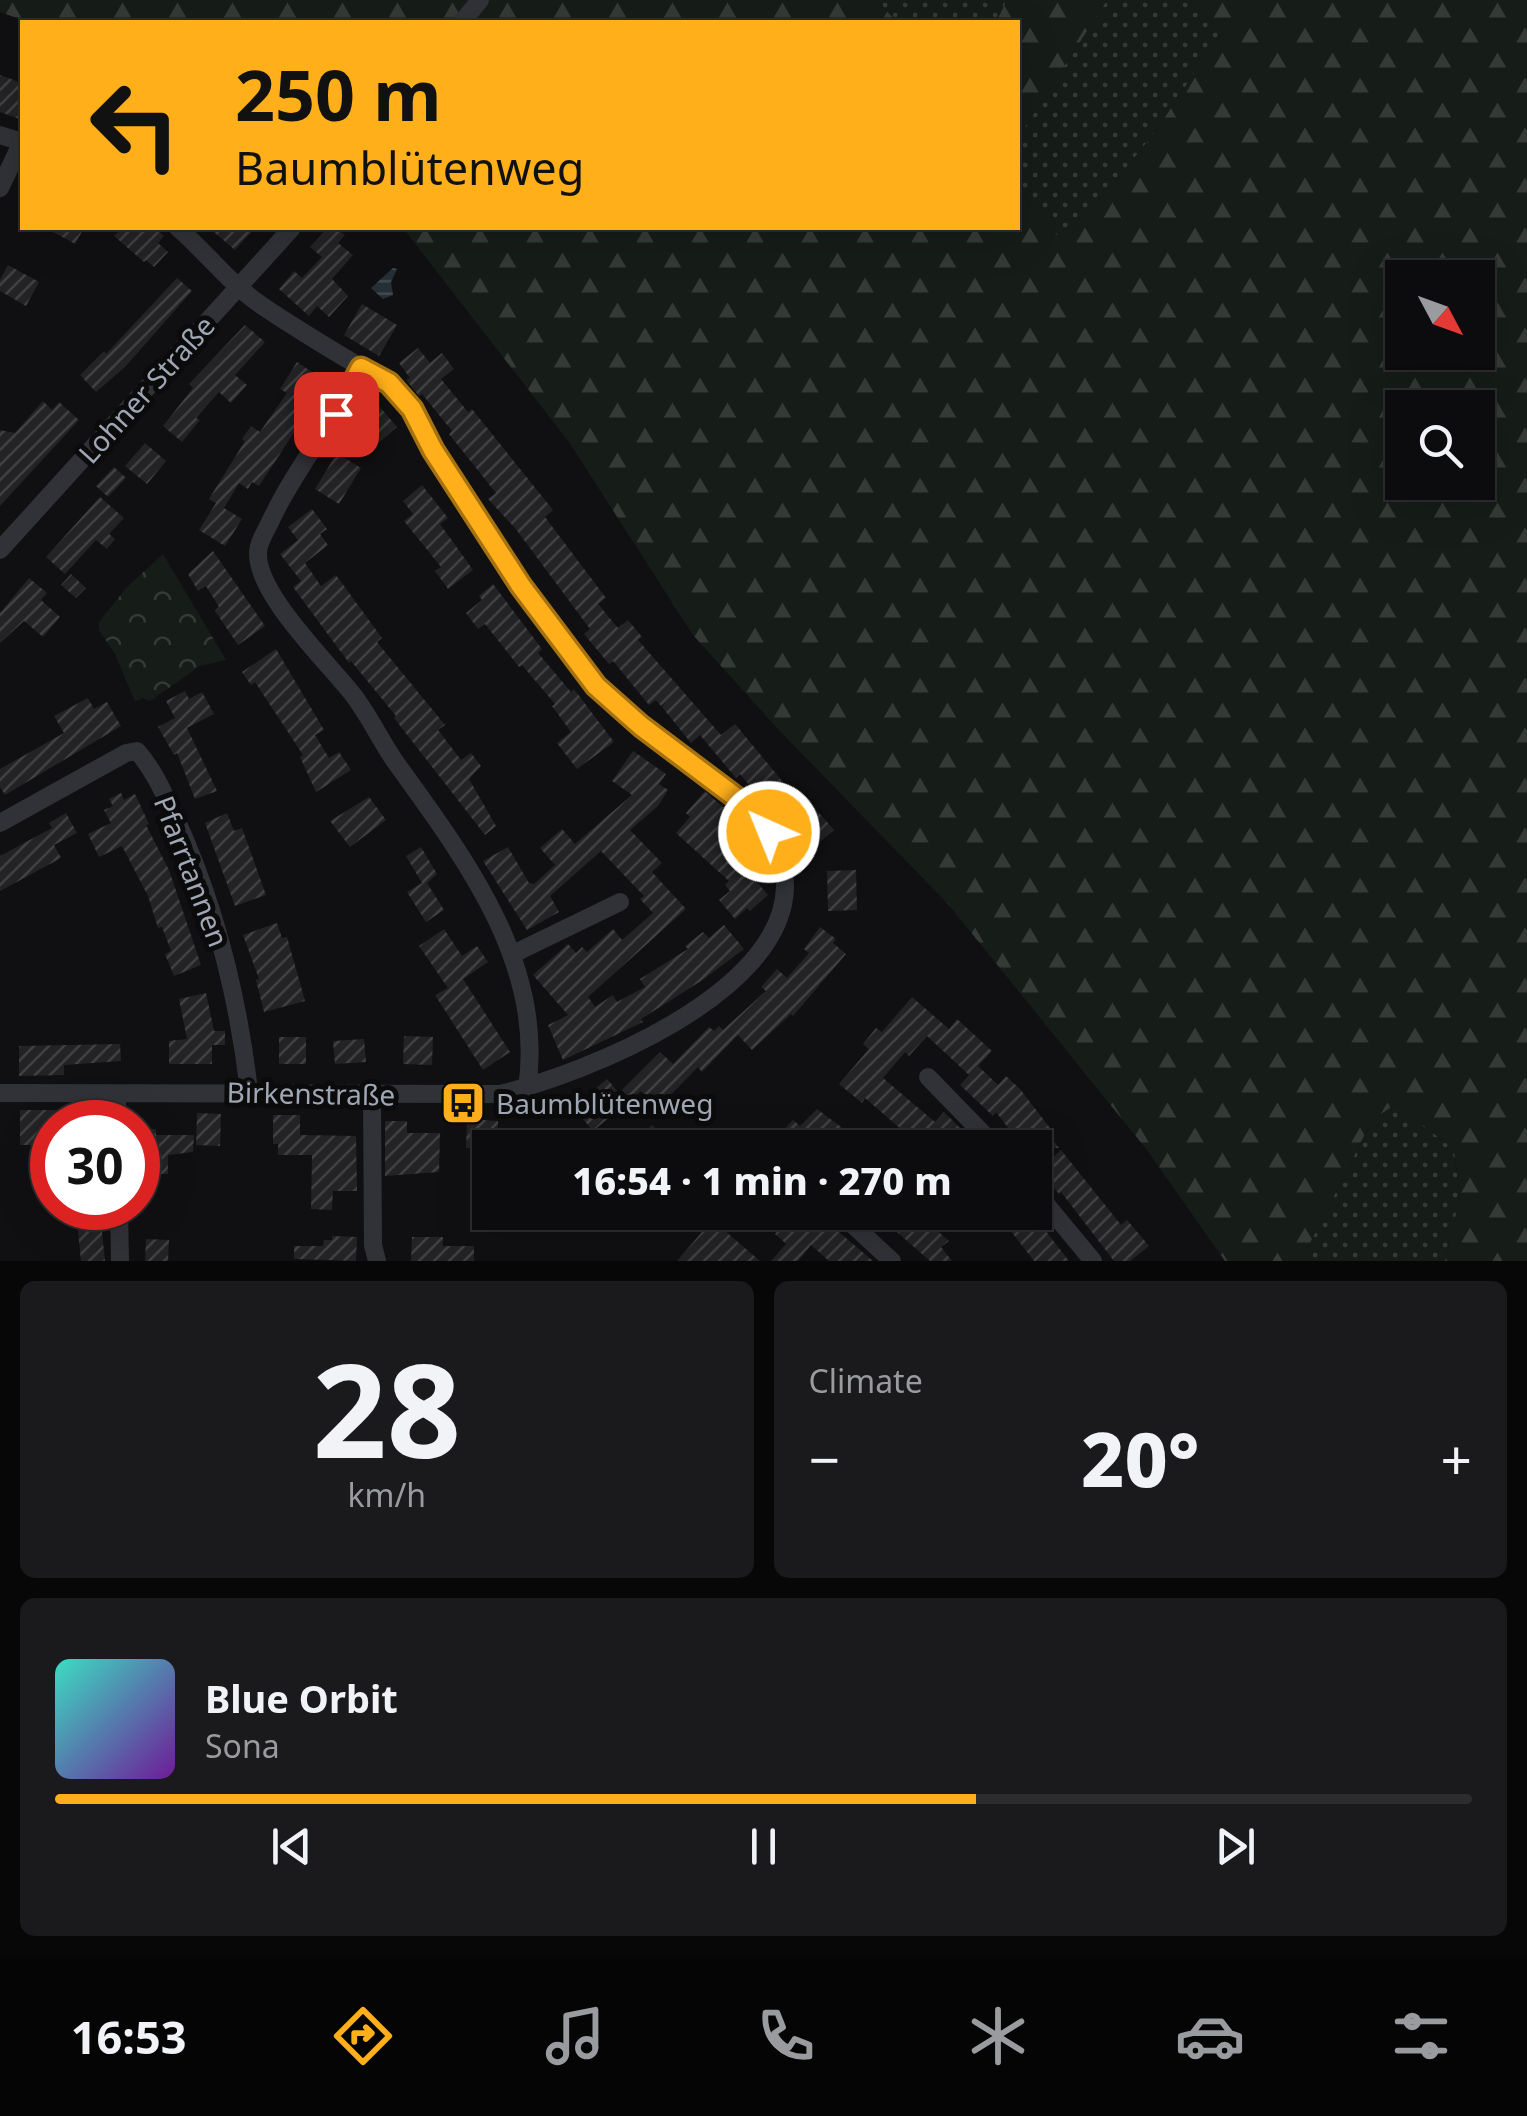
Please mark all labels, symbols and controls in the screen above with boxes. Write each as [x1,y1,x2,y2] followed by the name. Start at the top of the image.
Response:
[235,46,442,142] text: 250 m
[70,60,200,190] icon: left
[235,137,584,198] text: Baumblütenweg
[1385,260,1495,370] north arrow
[1385,260,1495,500] map controls
[69,307,223,471] street label: Lohner Straße
[294,372,379,457] pin
[309,387,364,442] icon: arrive
[1385,390,1495,500] button: search
[717,780,821,884] position arrow
[146,790,238,952] street label: Pfarrtannen
[226,1073,396,1113] street label: Birkenstraße
[440,1080,486,1126] bus stop icon: Baumblütenweg
[496,1084,713,1122] place label: Baumblütenweg
[30,1100,160,1230] speed limit sign: 30
[572,1154,952,1206] text: 16:54 · 1 min · 270 m
[312,1319,461,1496] text: 28
[809,1359,923,1402] text: Climate
[1081,1407,1199,1509] text: 20°
[809,1421,840,1496] text: −
[1441,1421,1472,1496] text: +
[347,1473,426,1516] text: km/h
[205,1672,398,1724] text: Blue Orbit
[205,1724,280,1767] text: Sona
[264,1819,319,1874] icon: previous
[736,1819,791,1874] icon: pause
[1208,1819,1263,1874] icon: next
[328,2001,398,2071] icon: directions
[540,2001,610,2071] icon: music
[751,2001,821,2071] icon: phone
[963,2001,1033,2071] icon: climate
[1175,2001,1245,2071] icon: car
[1386,2001,1456,2071] icon: filters
[71,2006,186,2067] text: 16:53

